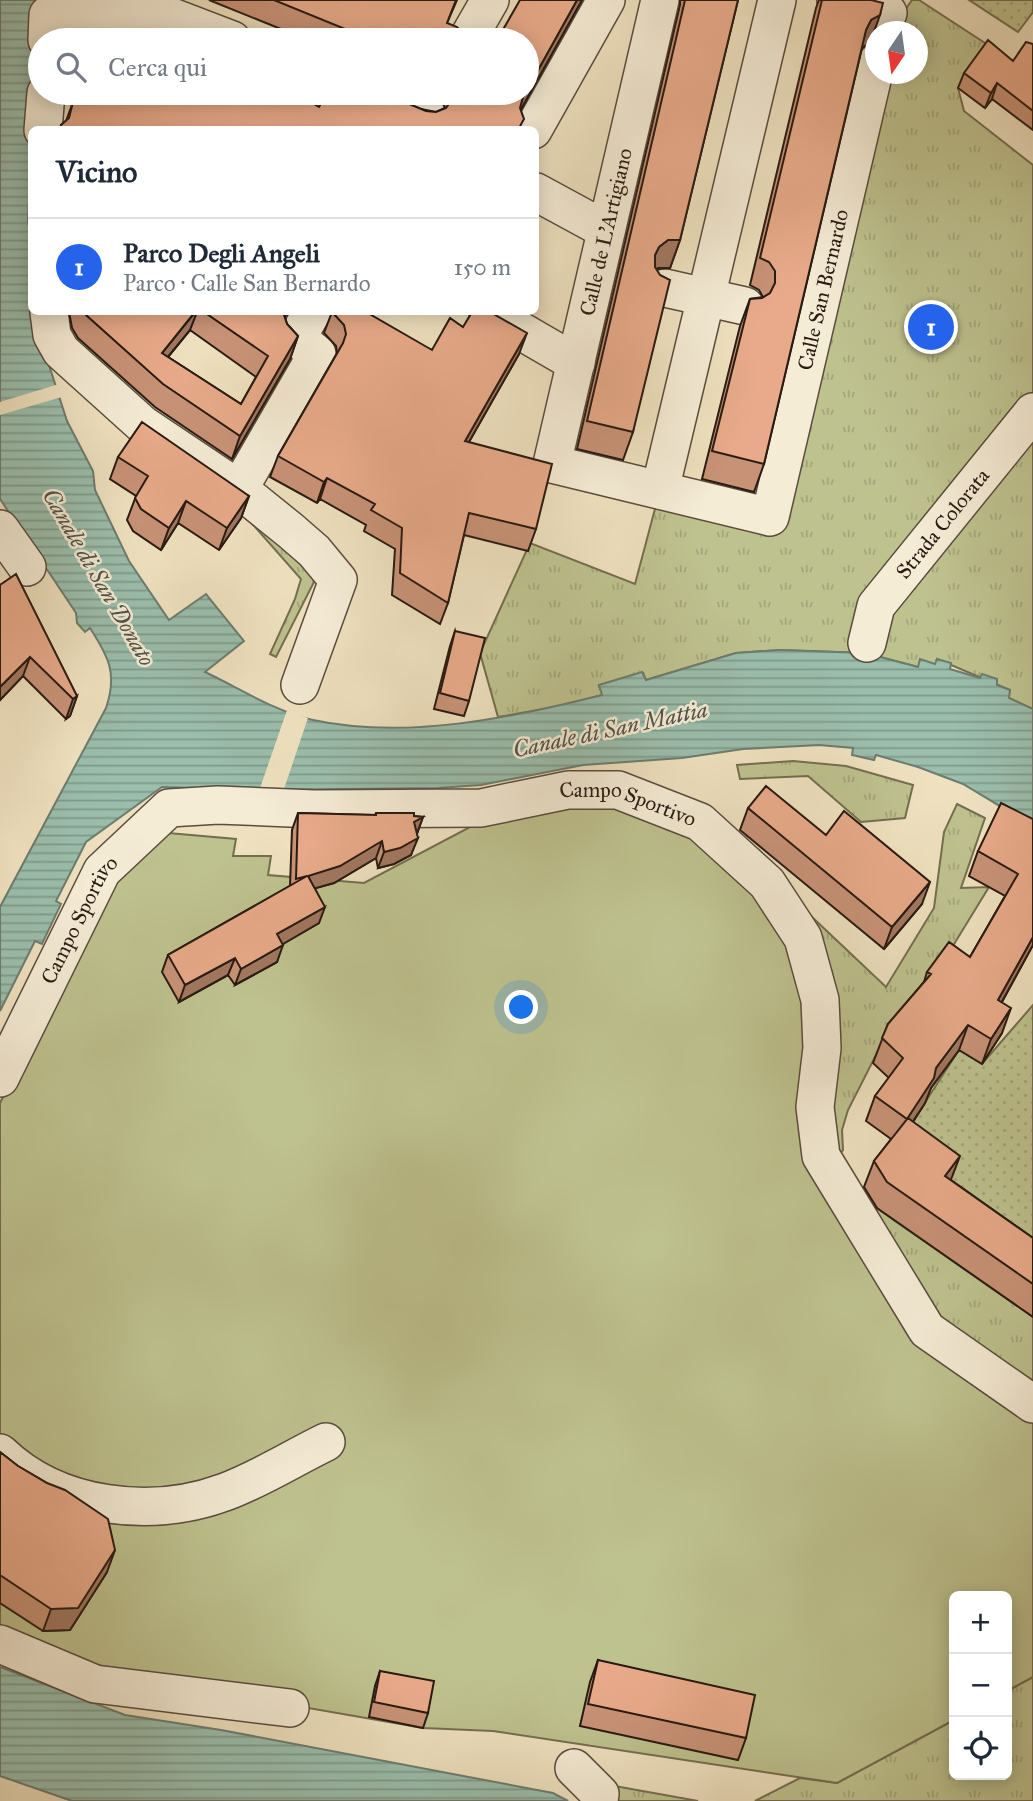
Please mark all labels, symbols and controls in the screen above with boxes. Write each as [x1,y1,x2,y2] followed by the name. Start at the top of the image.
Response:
[865,21,928,84] north arrow
[28,28,539,105] search box
[52,48,90,86] icon: search
[108,51,207,83] text: Cerca qui
[574,145,638,318] street label: Calle de L'Artigiano
[56,154,137,190] text: Vicino
[792,207,854,373] street label: Calle San Bernardo
[123,237,320,269] text: Parco Degli Angeli
[74,253,84,281] text: 1
[454,253,511,281] text: 150 m
[123,269,370,297] text: Parco · Calle San Bernardo
[908,301,954,353] pin: 1
[890,463,995,584] street label: Strada Colorata
[37,483,161,671] water label: Canale di San Donato
[510,695,710,763] water label: Canale di San Mattia
[557,776,700,832] street label: Campo Sportivo
[35,850,123,988] street label: Campo Sportivo
[504,990,538,1024] your location
[949,1591,1012,1780] map controls
[949,1591,1012,1654] button: +
[949,1654,1012,1717] button: −
[949,1717,1012,1780] button: locate

